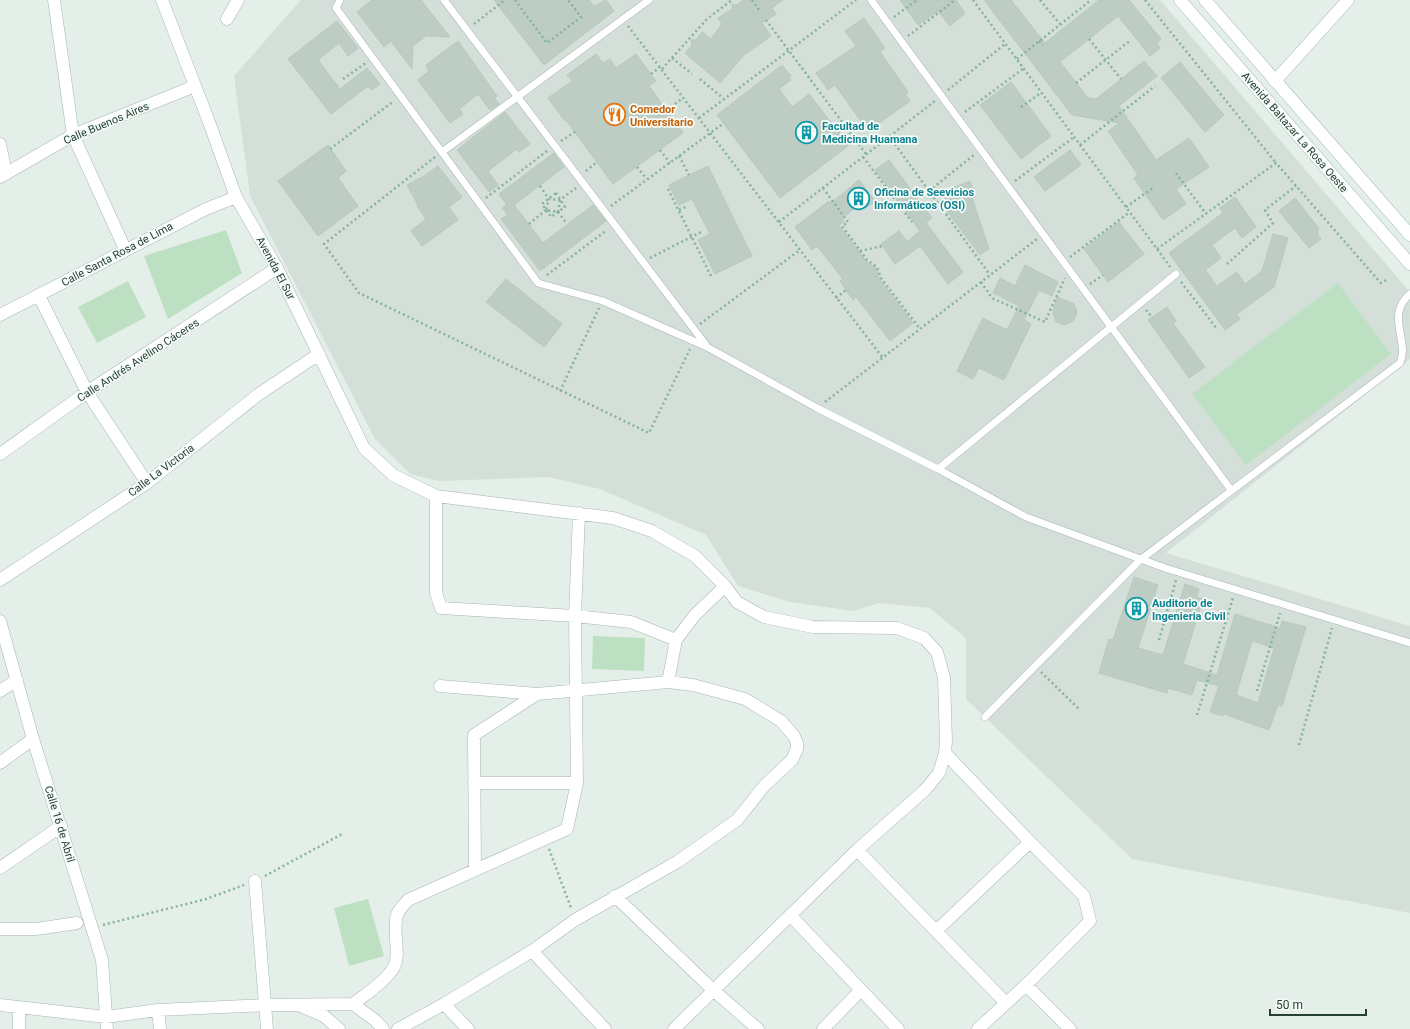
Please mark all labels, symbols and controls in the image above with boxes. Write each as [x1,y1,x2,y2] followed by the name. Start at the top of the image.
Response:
[1239,69,1351,195] street label: Avenida Baltazar La Rosa Oeste
[62,99,151,147] street label: Calle Buenos Aires
[602,102,628,128] restaurant icon: Comedor Universitario
[630,103,693,129] place label: Comedor Universitario
[794,119,820,145] building icon: Facultad de Medicina Huamana
[822,120,917,146] place label: Facultad de Medicina Huamana
[845,185,871,211] building icon: Oficina de Seevicios Informáticos (OSI)
[874,186,975,212] place label: Oficina de Seevicios Informáticos (OSI)
[59,219,175,289] street label: Calle Santa Rosa de Lima
[253,234,298,302] street label: Avenida El Sur
[75,316,202,405] street label: Calle Andrés Avelino Cáceres
[126,441,197,499] street label: Calle La Victoria
[1124,596,1150,622] building icon: Auditorio de Ingenieria Civil
[1152,597,1226,623] place label: Auditorio de Ingenieria Civil
[42,784,77,864] street label: Calle 16 de Abril
[1270,991,1366,1017] scale bar
[1276,998,1303,1012] text: 50 m

